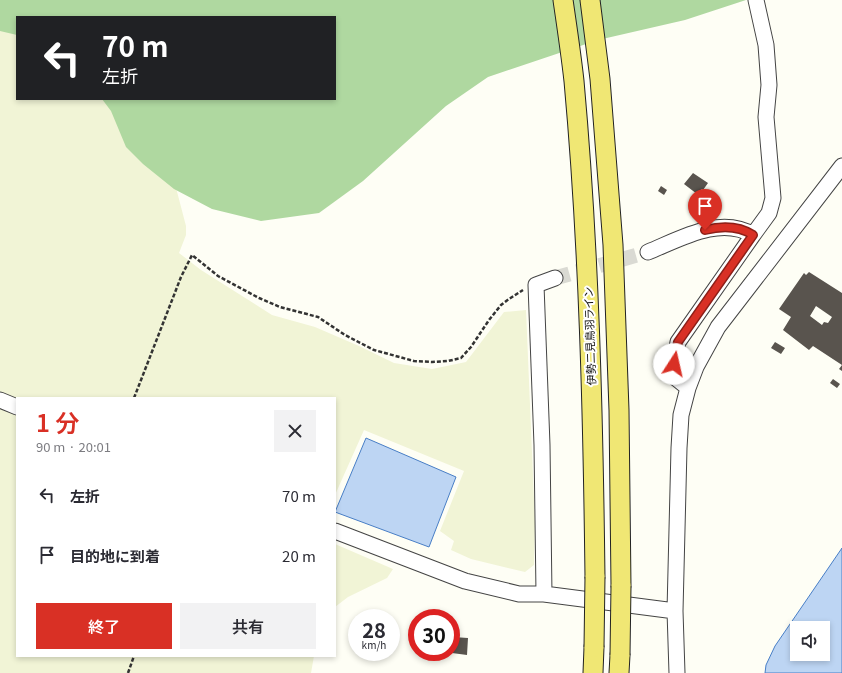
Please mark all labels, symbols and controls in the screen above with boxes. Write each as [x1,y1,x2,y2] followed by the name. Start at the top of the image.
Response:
[102,25,168,65] text: 70 m
[36,32,88,84] icon: left
[102,62,138,88] text: 左折
[688,189,722,230] pin
[694,195,716,217] icon: arrive
[579,286,599,386] street label: 伊勢二見鳥羽ライン
[653,343,695,385] position arrow
[36,404,79,439] text: 1 分
[274,410,316,452] button: close
[36,437,111,456] text: 90 m · 20:01
[36,484,58,506] icon: left
[70,485,100,506] text: 左折
[282,485,316,506] text: 70 m
[36,544,58,566] icon: arrive
[70,545,160,566] text: 目的地に到着
[282,545,316,566] text: 20 m
[36,603,172,649] button: 終了
[180,603,316,649] button: 共有
[408,609,460,661] speed limit sign: 30
[362,615,386,644] text: 28
[790,621,830,661] map controls
[790,621,830,661] button: sound
[362,637,386,652] text: km/h

